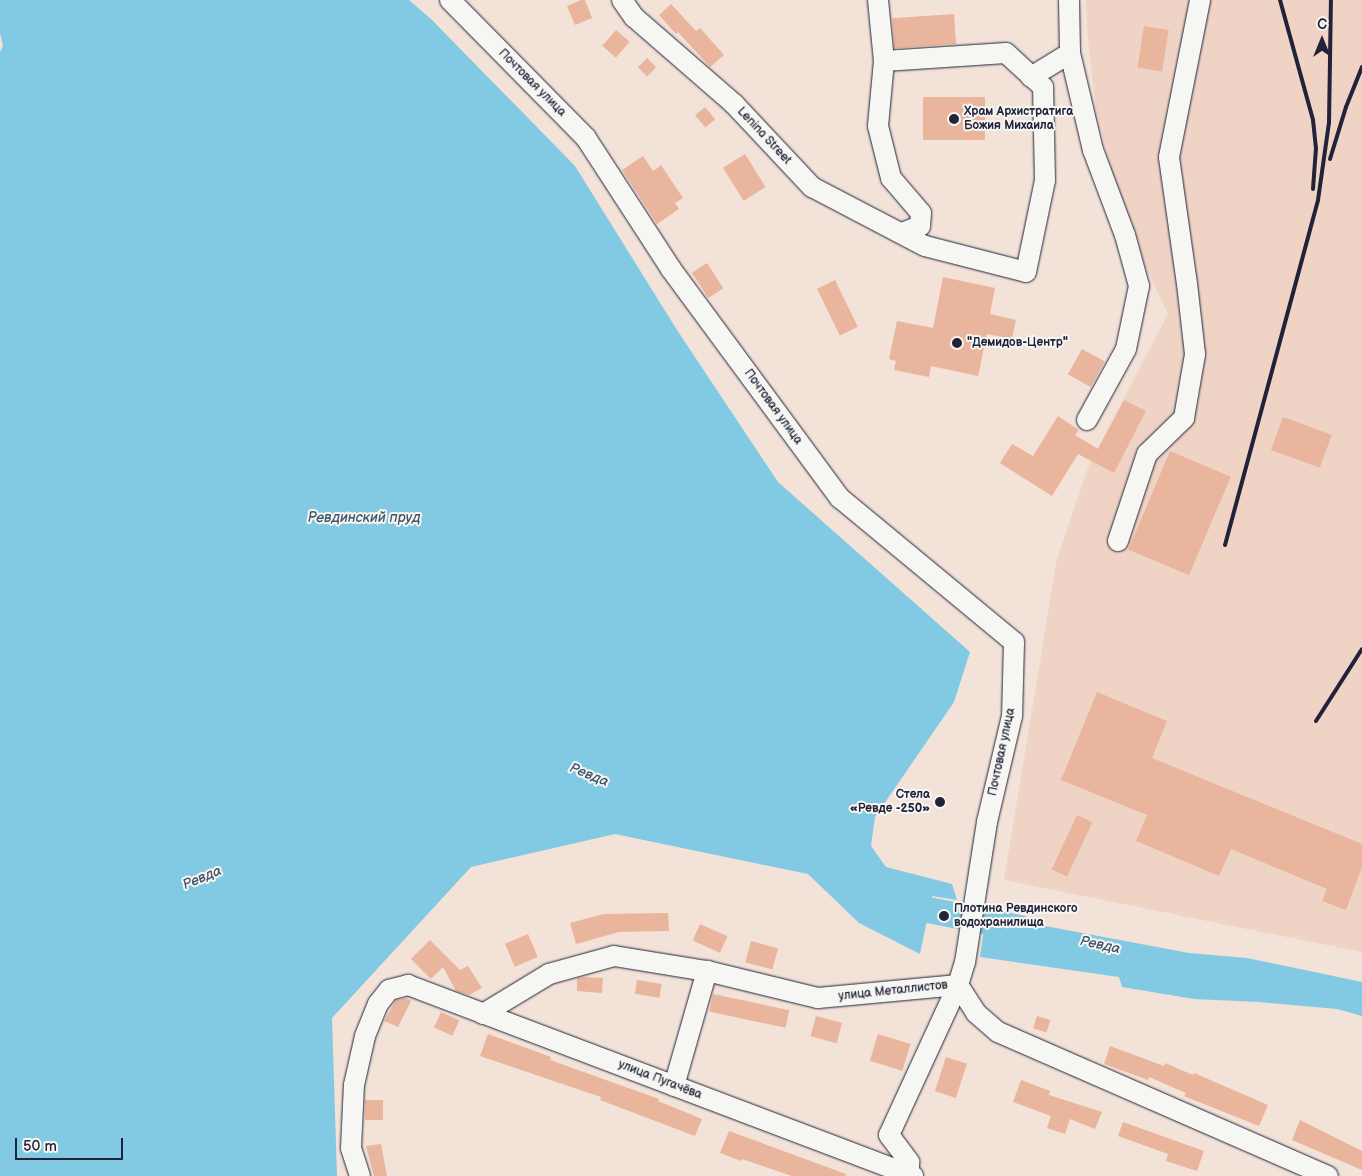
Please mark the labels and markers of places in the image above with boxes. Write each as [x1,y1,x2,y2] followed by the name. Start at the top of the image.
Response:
[964,105,1073,133] place label: Храм Архистратига Божия Михаила
[948,113,960,125] marker: Храм Архистратига Божия Михаила
[967,336,1068,350] place label: "Демидов-Центр"
[951,337,963,349] marker: "Демидов-Центр"
[850,788,930,816] place label: Стела «Ревде -250»
[934,796,946,808] marker: Стела «Ревде -250»
[954,902,1078,930] place label: Плотина Ревдинского водохранилища
[938,910,950,922] marker: Плотина Ревдинского водохранилища

